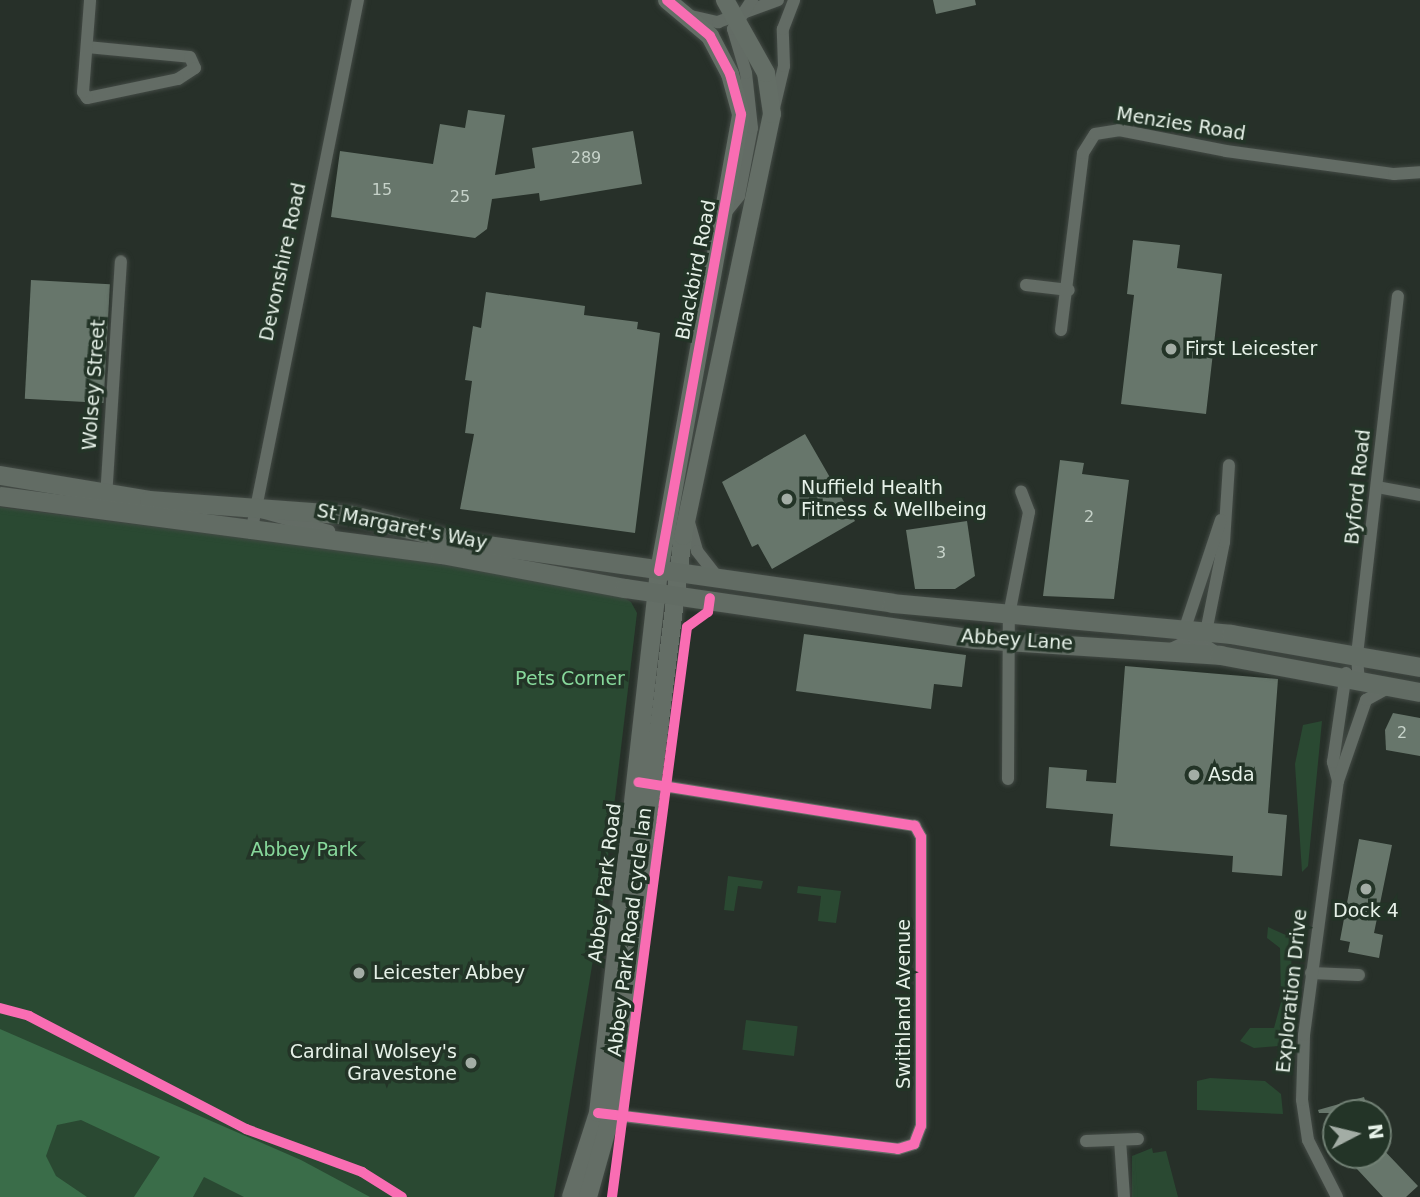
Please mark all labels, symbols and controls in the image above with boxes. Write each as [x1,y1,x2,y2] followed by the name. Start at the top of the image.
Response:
[1115,103,1247,145] street label: Menzies Road
[571,148,601,168] house number: 289
[372,180,392,200] house number: 15
[255,181,311,343] street label: Devonshire Road
[450,187,470,207] house number: 25
[671,198,721,342] street label: Blackbird Road
[78,319,110,451] street label: Wolsey Street
[1185,338,1317,360] place label: First Leicester
[1163,341,1179,357] marker: First Leicester
[1341,428,1375,546] street label: Byford Road
[801,477,987,521] place label: Nuffield Health Fitness & Wellbeing
[779,491,795,507] marker: Nuffield Health Fitness & Wellbeing
[315,499,489,555] street label: St Margaret's Way
[1084,507,1094,527] house number: 2
[936,543,946,563] house number: 3
[960,625,1074,655] street label: Abbey Lane
[515,668,625,690] park label: Pets Corner
[1397,723,1407,743] house number: 2
[1208,764,1255,786] place label: Asda
[1186,767,1202,783] marker: Asda
[584,802,626,964] street label: Abbey Park Road
[603,806,657,1058] street label: Abbey Park Road cycle lan
[250,839,358,861] park label: Abbey Park
[1358,881,1374,897] marker: Dock 4
[1333,900,1399,922] place label: Dock 4
[1272,908,1312,1074] street label: Exploration Drive
[893,919,915,1089] street label: Swithland Avenue
[373,962,525,984] place label: Leicester Abbey
[351,965,367,981] marker: Leicester Abbey
[290,1041,457,1085] place label: Cardinal Wolsey's Gravestone
[463,1055,479,1071] marker: Cardinal Wolsey's Gravestone
[1322,1099,1392,1169] north arrow
[1364,1122,1388,1141] text: N

